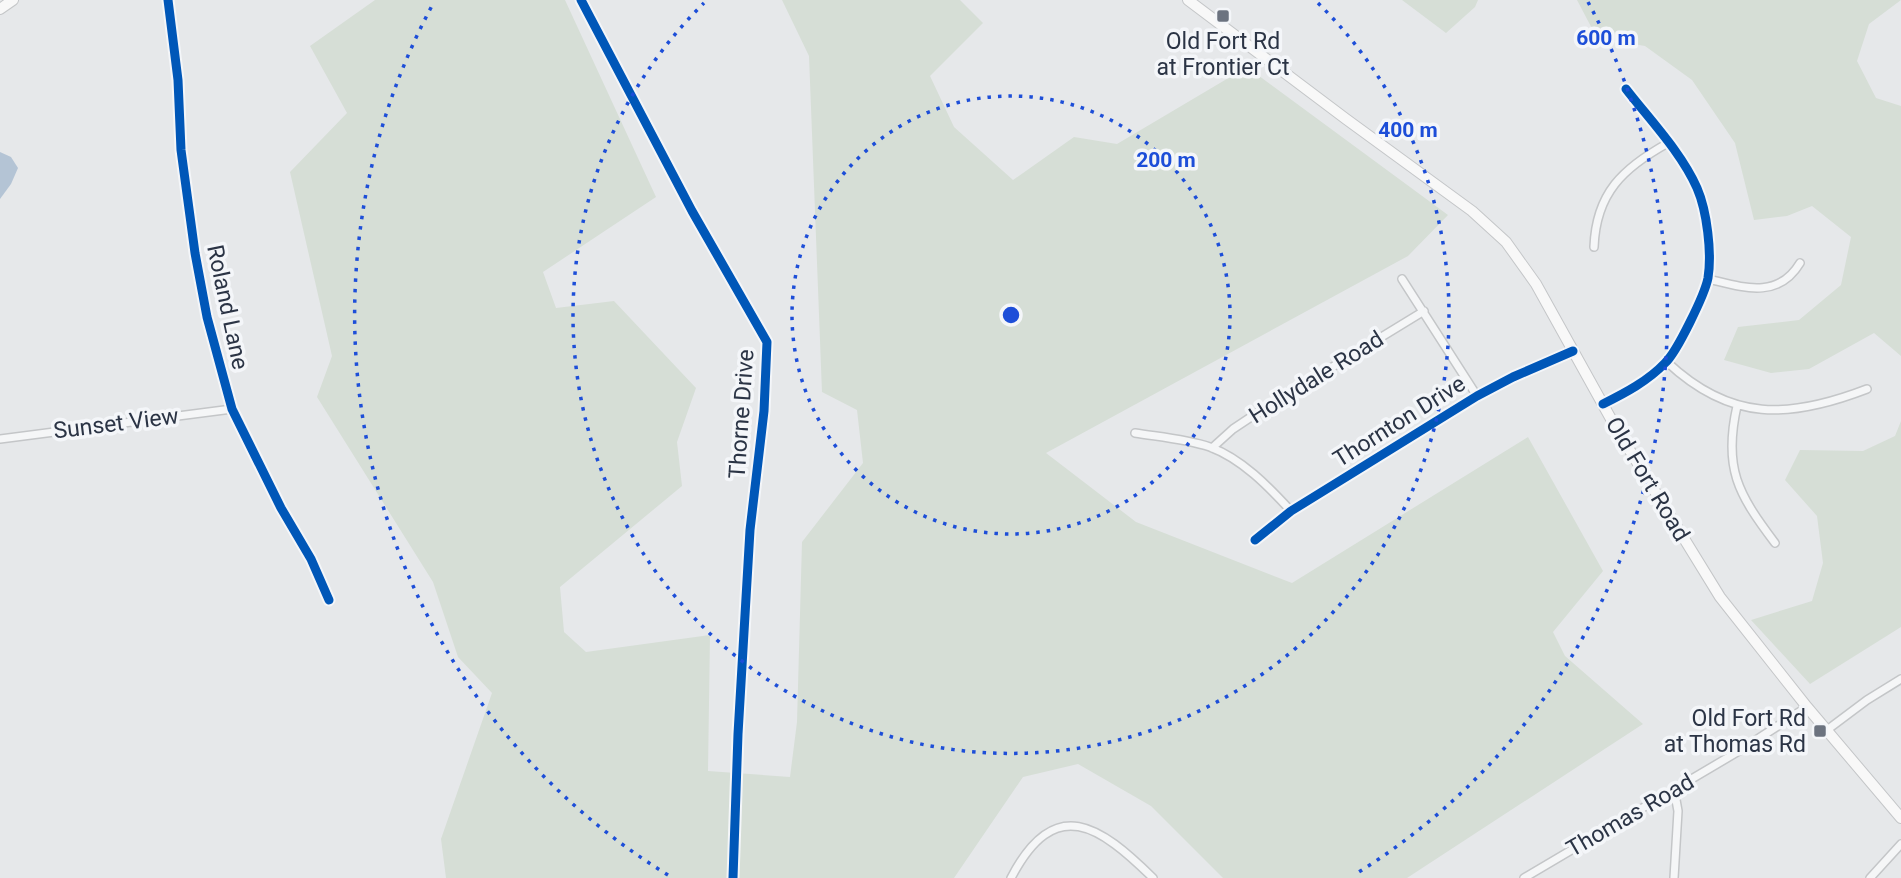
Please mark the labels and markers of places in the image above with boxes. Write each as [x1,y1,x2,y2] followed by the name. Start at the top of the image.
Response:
[1215,8,1231,24] marker: Old Fort Rd at Frontier Ct
[1157,28,1289,81] place label: Old Fort Rd at Frontier Ct
[999,303,1023,327] centre of rings
[1664,705,1806,758] place label: Old Fort Rd at Thomas Rd
[1812,723,1828,739] marker: Old Fort Rd at Thomas Rd

